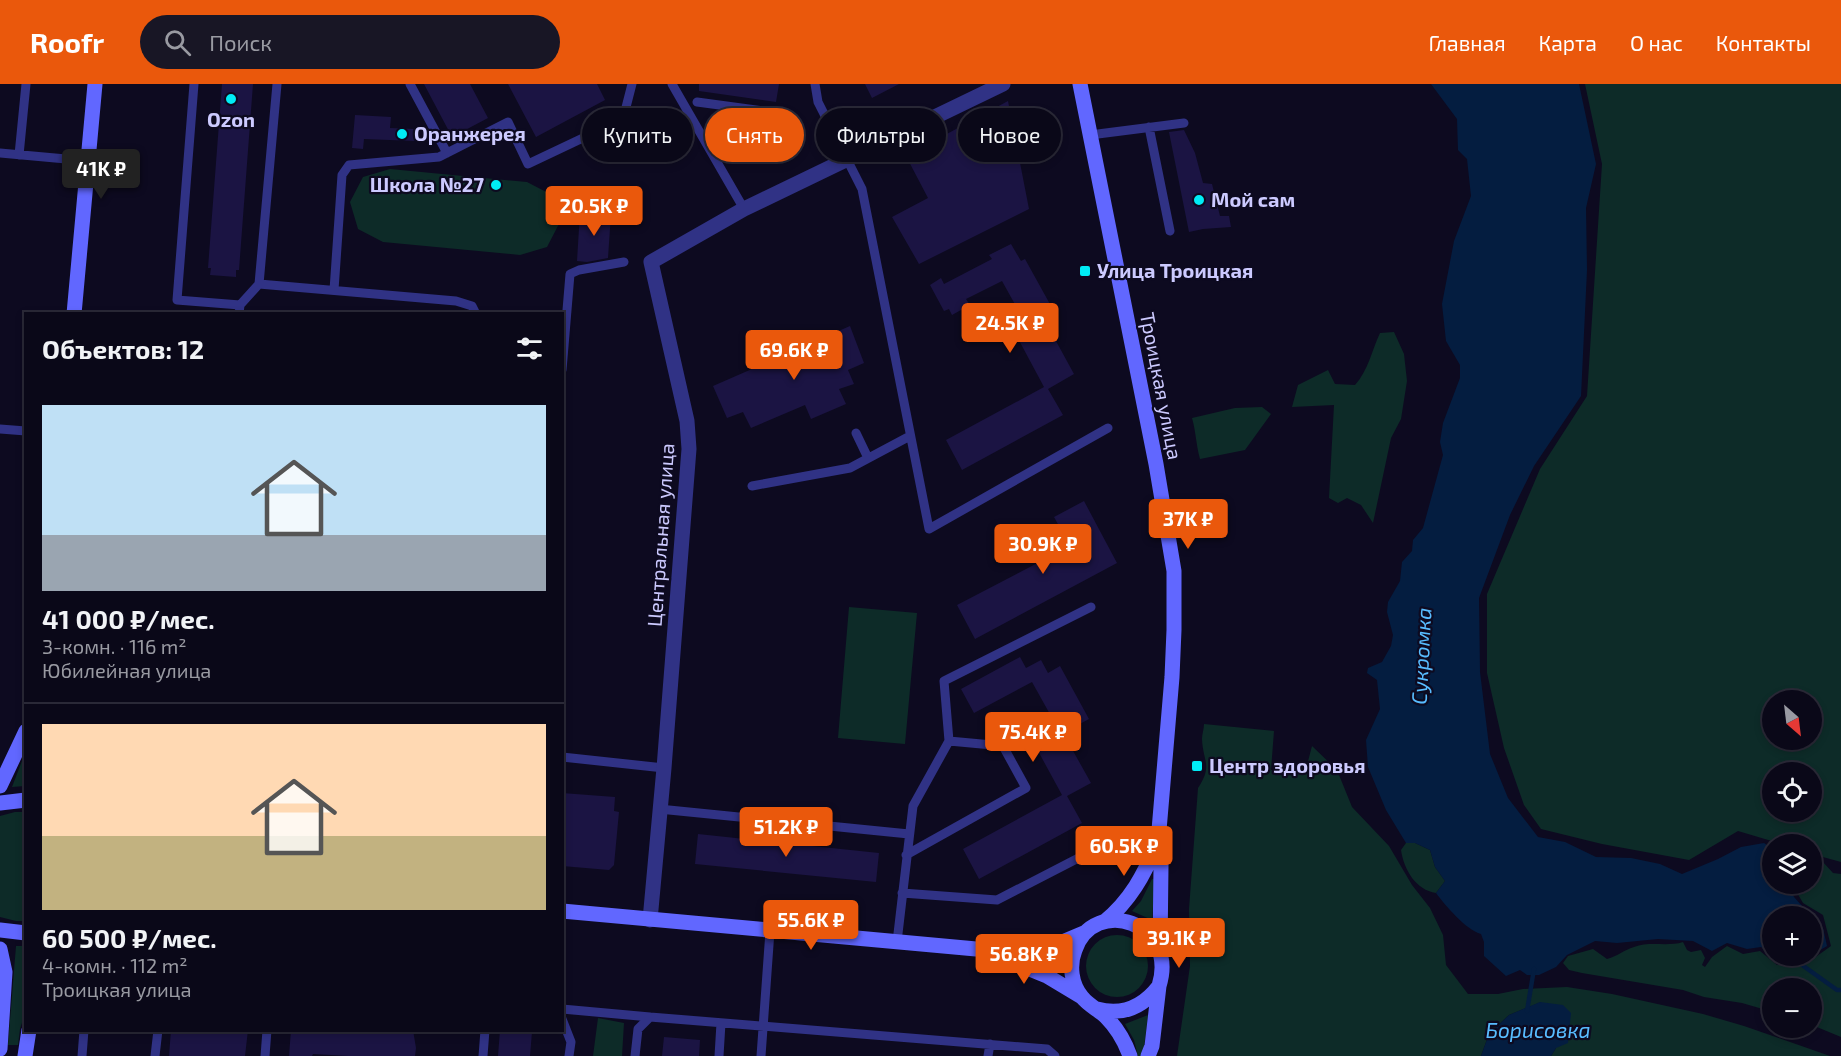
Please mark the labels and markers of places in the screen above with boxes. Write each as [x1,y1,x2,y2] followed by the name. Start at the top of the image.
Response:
[224,92,238,106] marker: Ozon
[207,107,255,131] place label: Ozon
[414,121,526,145] place label: Оранжерея
[395,127,409,141] marker: Оранжерея
[59,149,143,200] pin: 41K ₽
[370,172,484,196] place label: Школа №27
[489,178,503,192] marker: Школа №27
[539,186,649,237] pin: 20.5K ₽
[1211,187,1295,211] place label: Мой сам
[1192,193,1206,207] marker: Мой сам
[1097,258,1253,282] place label: Улица Троицкая
[1078,264,1092,278] marker: Улица Троицкая
[955,303,1065,354] pin: 24.5K ₽
[739,330,849,381] pin: 69.6K ₽
[1146,499,1230,550] pin: 37K ₽
[988,524,1098,575] pin: 30.9K ₽
[978,712,1088,763] pin: 75.4K ₽
[1209,753,1365,777] place label: Центр здоровья
[1190,759,1204,773] marker: Центр здоровья
[731,807,841,858] pin: 51.2K ₽
[1069,826,1179,877] pin: 60.5K ₽
[756,900,866,951] pin: 55.6K ₽
[1124,918,1234,969] pin: 39.1K ₽
[969,934,1079,985] pin: 56.8K ₽

